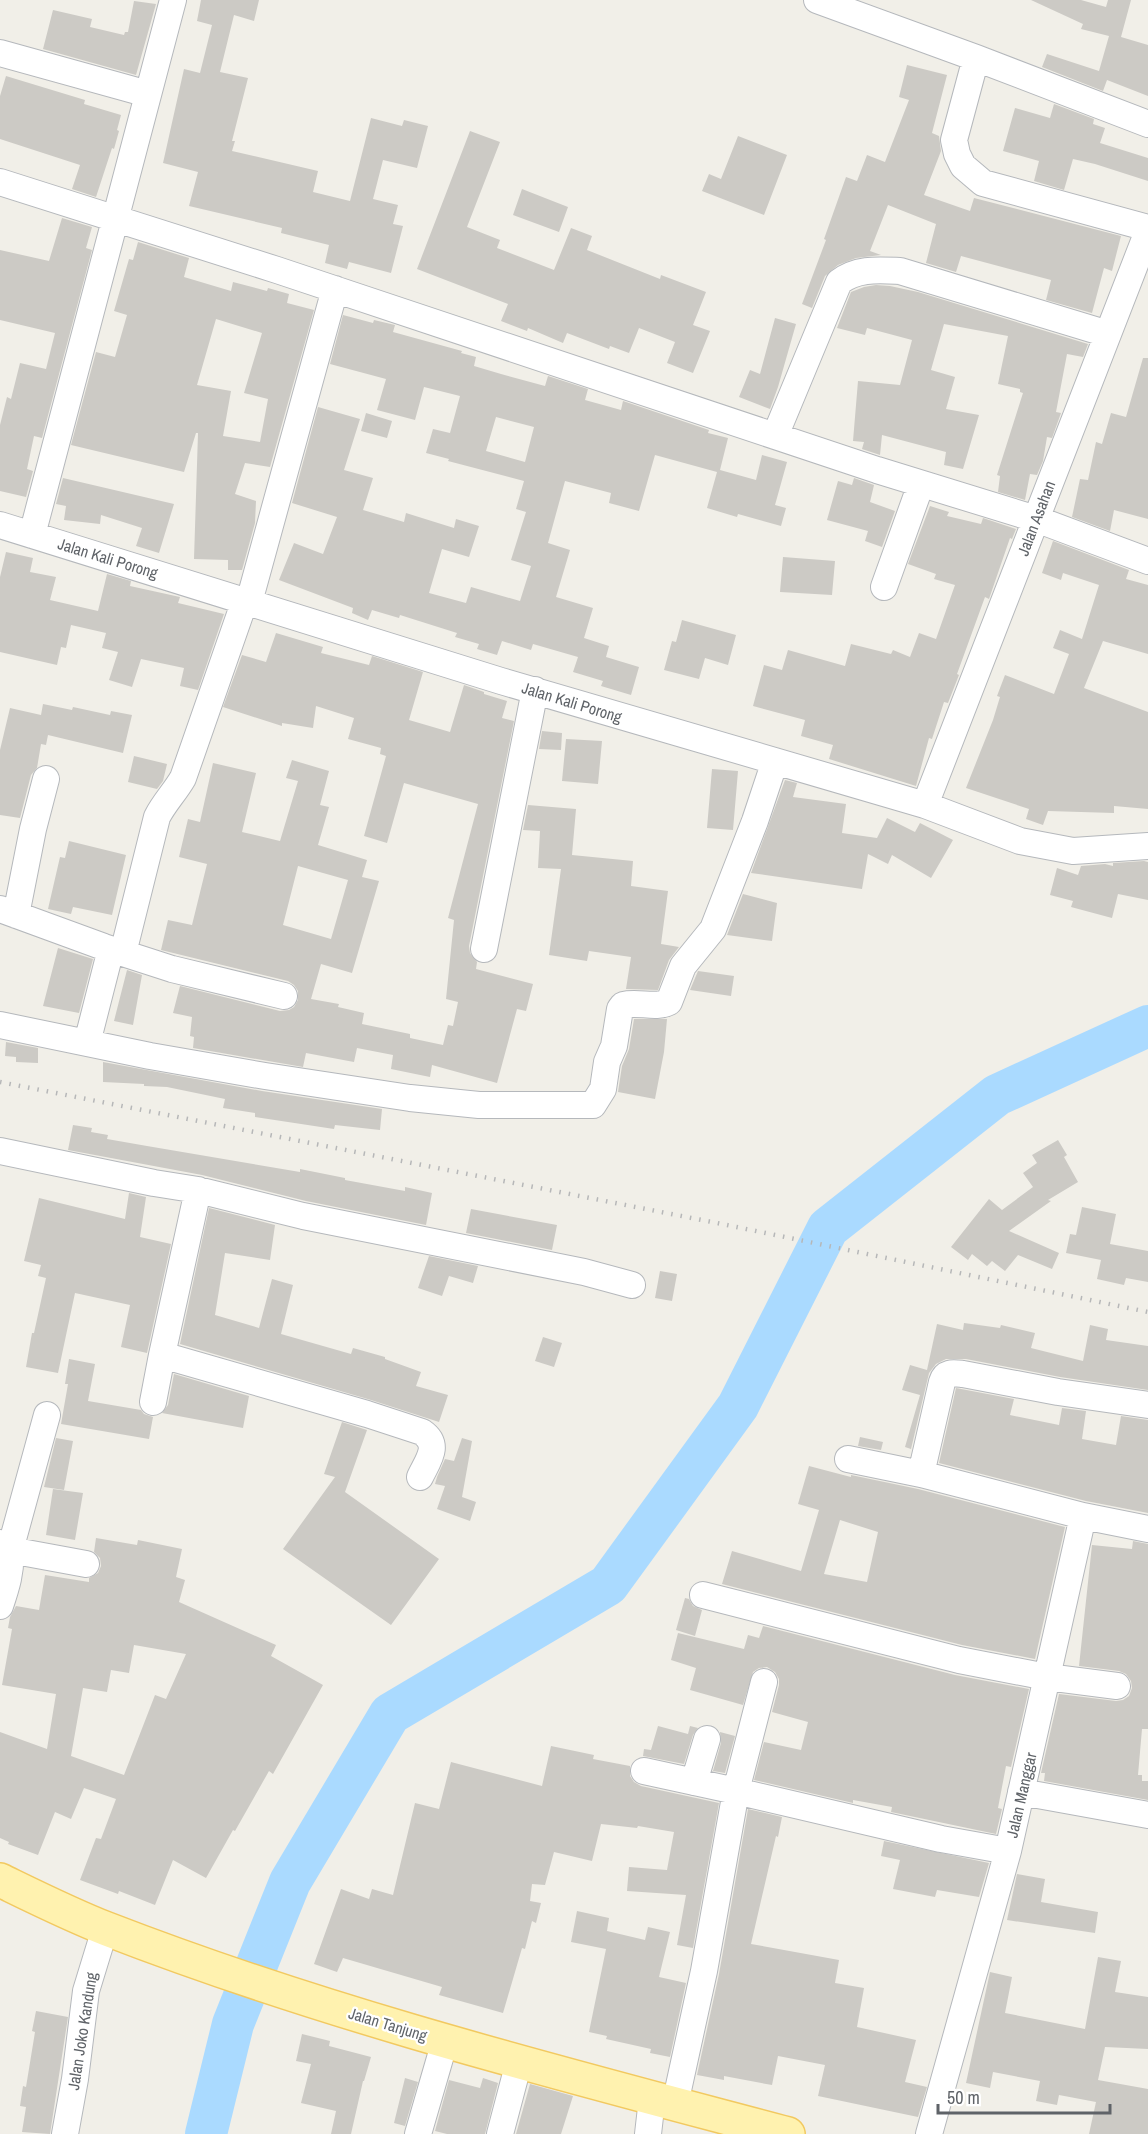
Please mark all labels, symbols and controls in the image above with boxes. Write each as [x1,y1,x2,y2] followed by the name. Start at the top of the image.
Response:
[1012,477,1060,559] street label: Jalan Asahan
[55,532,161,584] street label: Jalan Kali Porong
[519,676,625,728] street label: Jalan Kali Porong
[1001,1750,1042,1840] street label: Jalan Manggar
[62,1970,102,2091] street label: Jalan Joko Kandung
[346,2002,431,2047] street label: Jalan Tanjung
[938,2077,1110,2115] scale bar
[947,2085,980,2110] text: 50 m

